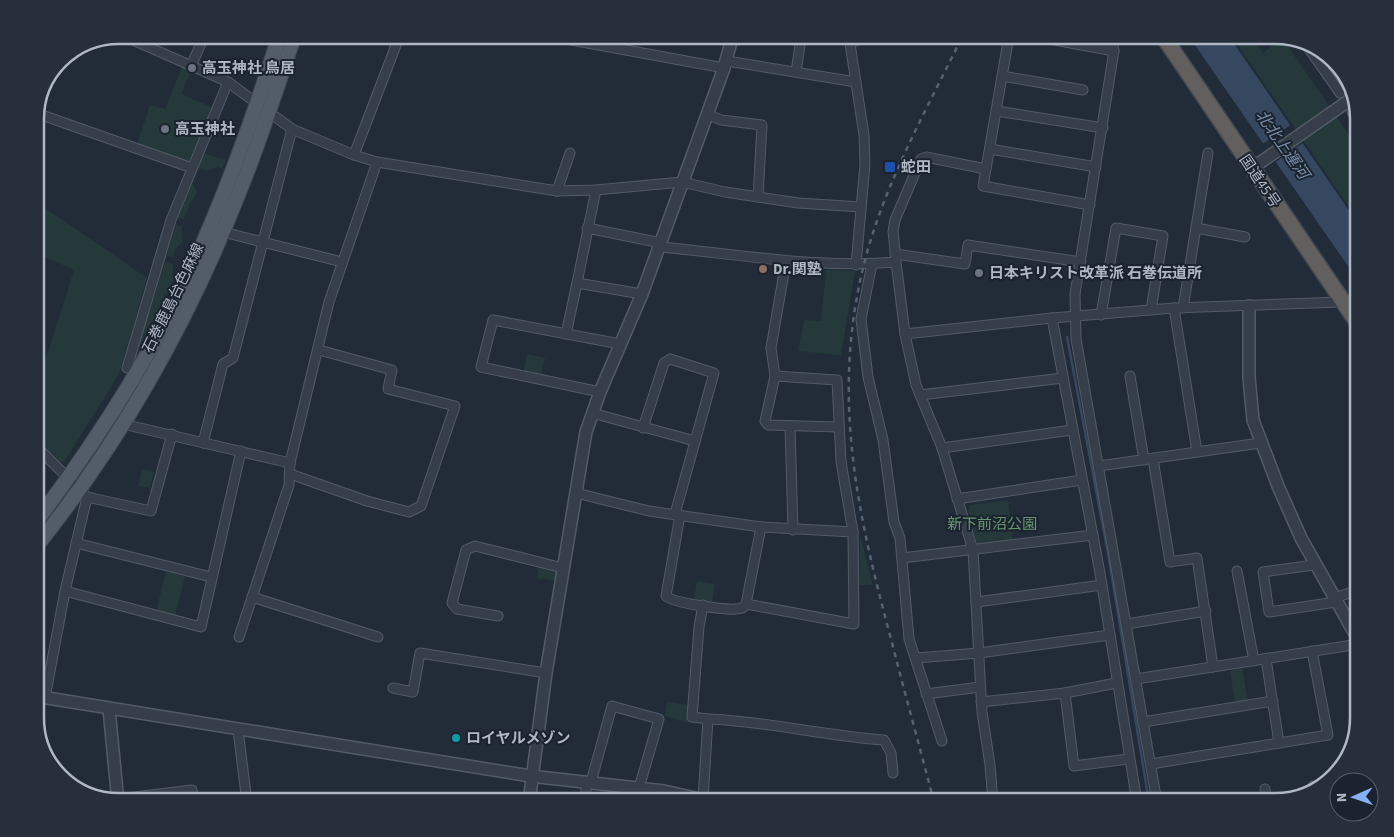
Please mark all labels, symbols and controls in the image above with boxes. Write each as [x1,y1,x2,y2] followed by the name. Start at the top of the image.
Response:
[202,58,295,79] place label: 高玉神社 鳥居
[186,62,198,74] marker: 高玉神社 鳥居
[1250,105,1316,186] water label: 北北上運河
[175,119,235,140] place label: 高玉神社
[159,123,171,135] marker: 高玉神社
[1234,151,1285,212] street label: 国道45号
[901,157,931,178] place label: 蛇田
[883,160,897,174] marker: 蛇田
[138,240,209,357] street label: 石巻鹿島台色麻線
[773,259,822,280] place label: Dr.関塾
[757,263,769,275] marker: Dr.関塾
[989,263,1202,284] place label: 日本キリスト改革派 石巻伝道所
[973,267,985,279] marker: 日本キリスト改革派 石巻伝道所
[947,514,1037,535] park label: 新下前沼公園
[466,728,571,749] place label: ロイヤルメゾン
[450,732,462,744] marker: ロイヤルメゾン
[1329,772,1379,822] north arrow
[1332,792,1352,802] text: N

